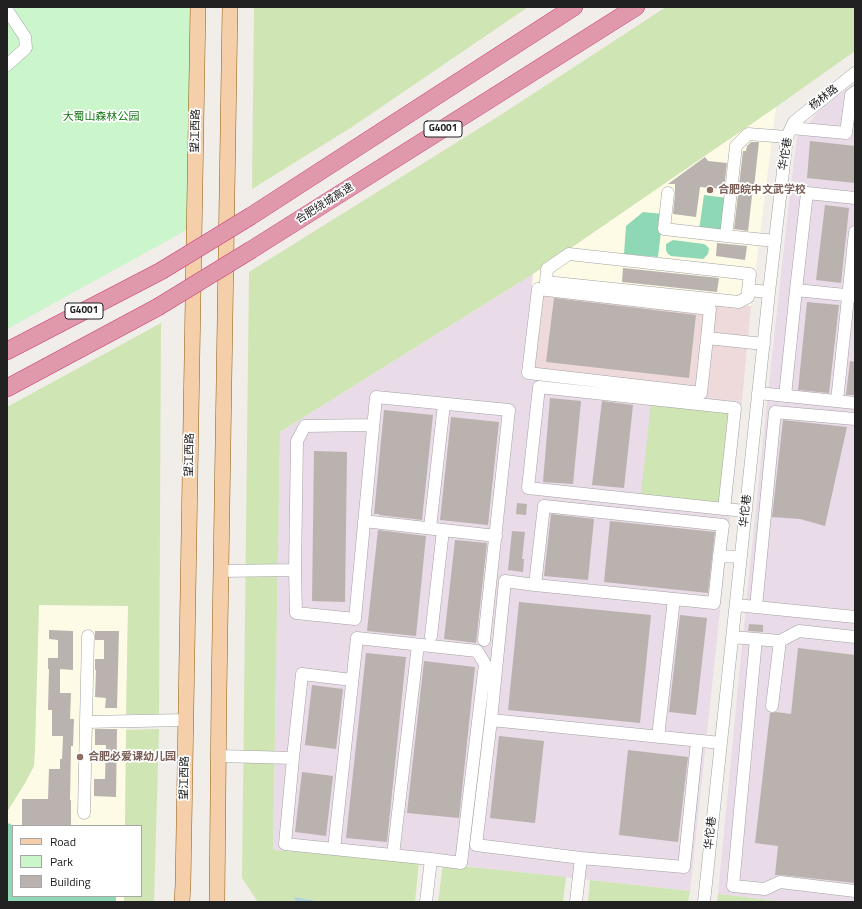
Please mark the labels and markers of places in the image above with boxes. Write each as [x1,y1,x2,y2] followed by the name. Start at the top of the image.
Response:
[718,183,806,197] place label: 合肥皖中文武学校
[705,185,715,195] marker: 合肥皖中文武学校
[88,750,176,764] place label: 合肥必爱课幼儿园
[75,752,85,762] marker: 合肥必爱课幼儿园

